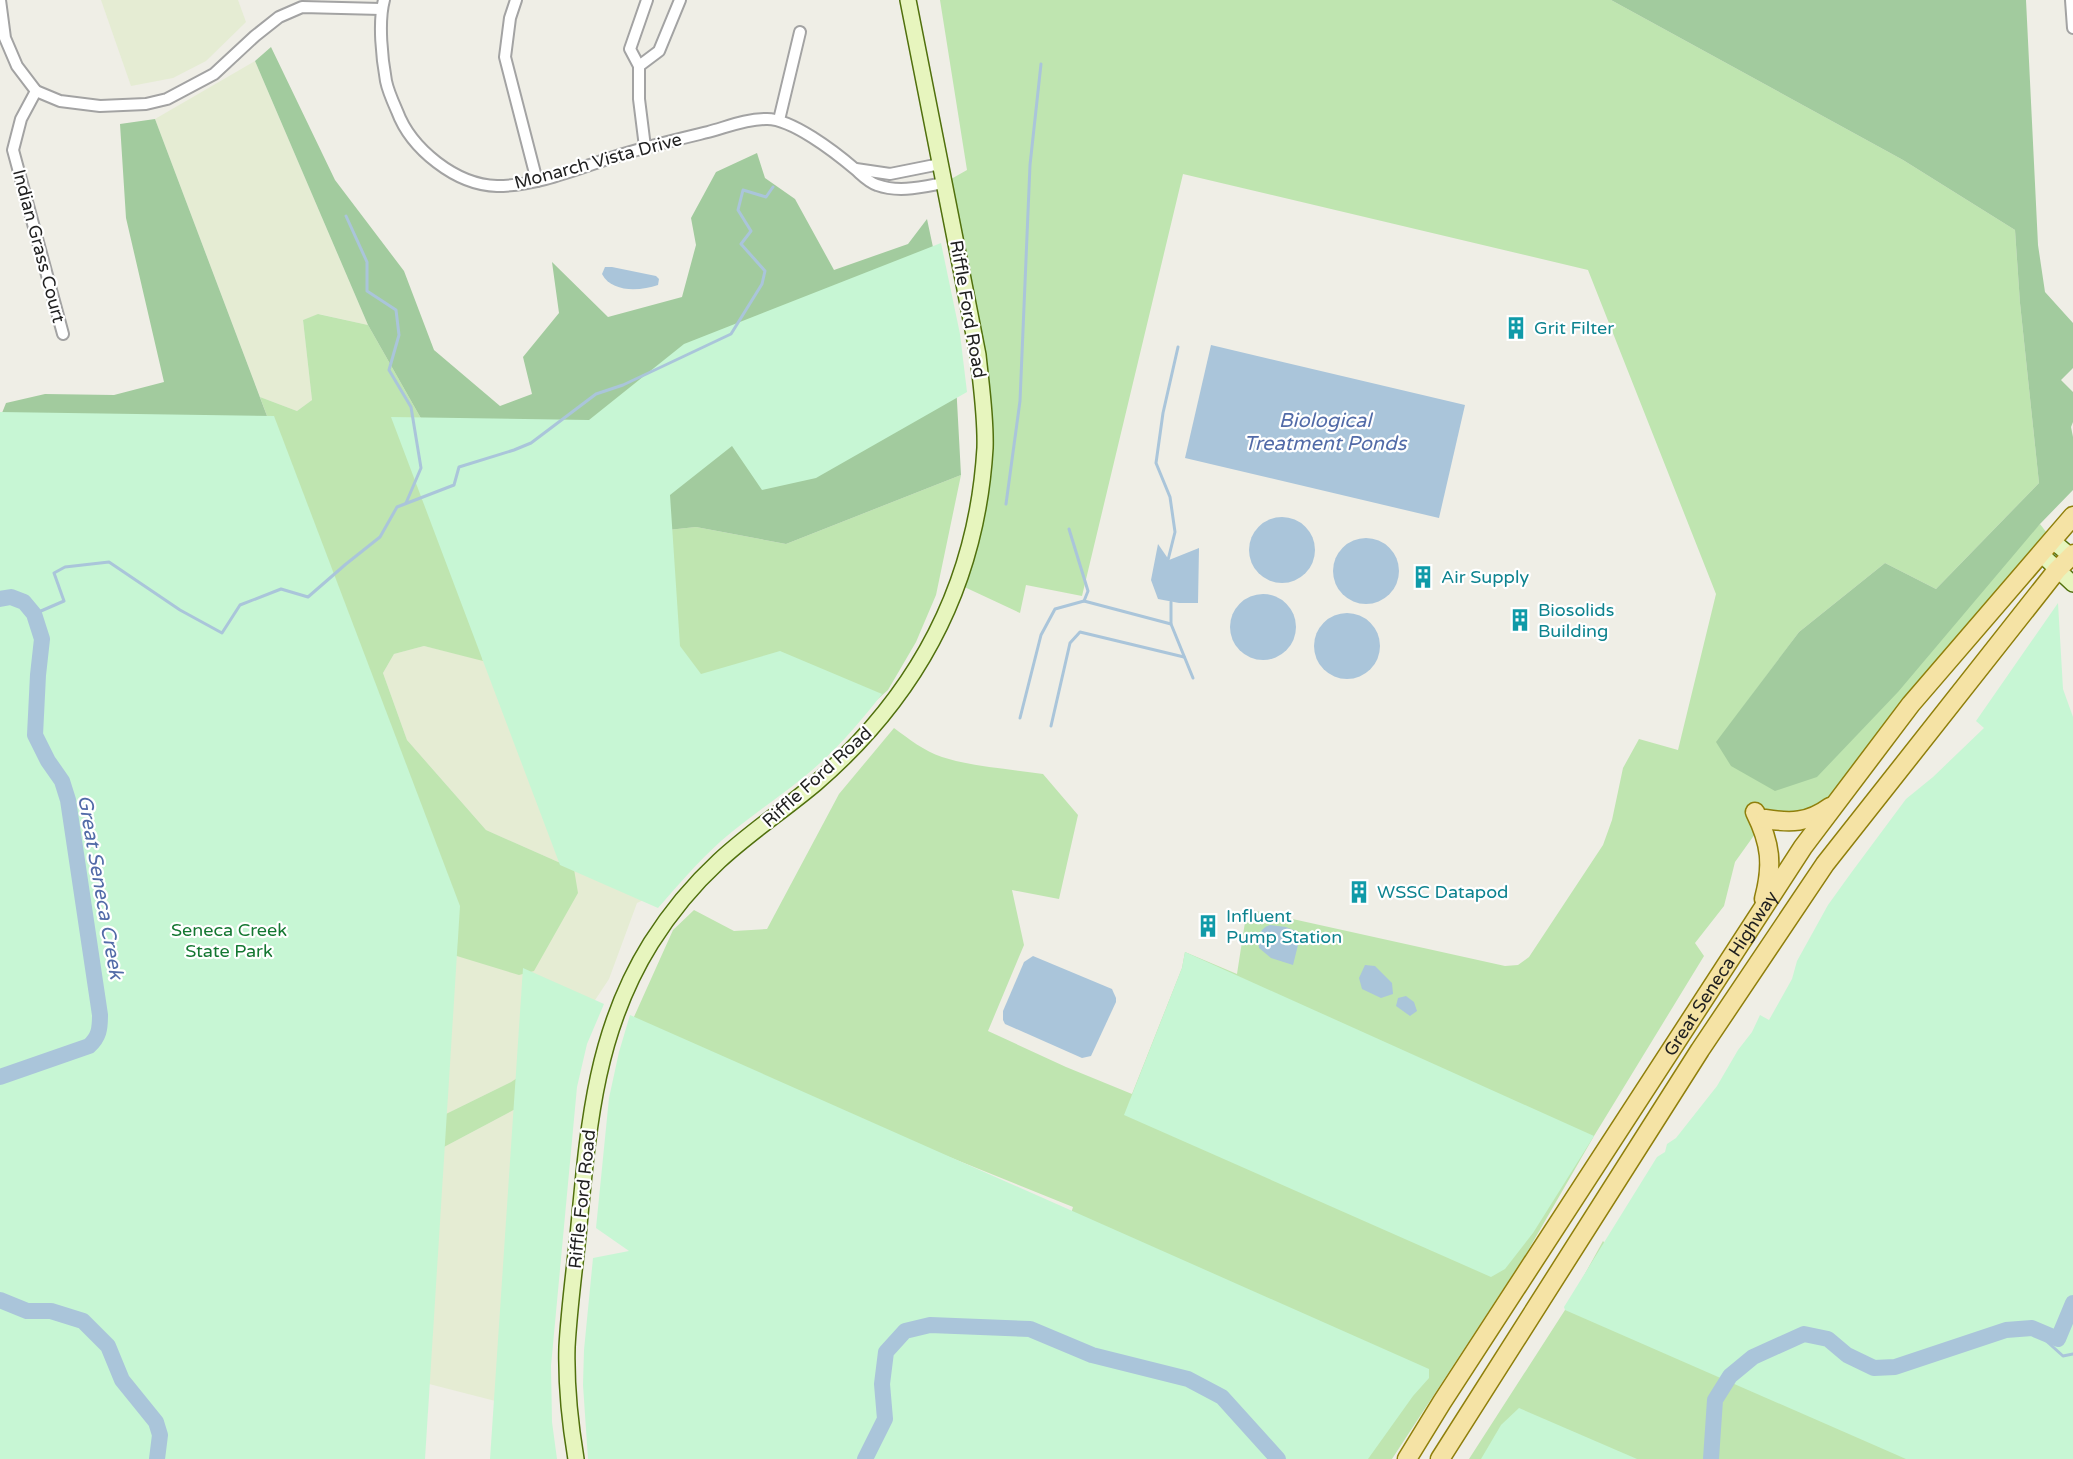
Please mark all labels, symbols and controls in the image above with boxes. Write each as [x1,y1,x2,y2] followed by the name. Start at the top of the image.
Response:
[512,128,684,194] street label: Monarch Vista Drive
[8,167,70,325] street label: Indian Grass Court
[945,238,991,380] street label: Riffle Ford Road
[1503,315,1529,341] building icon: Grit Filter
[1534,317,1614,339] place label: Grit Filter
[1244,409,1408,456] water label: Biological Treatment Ponds
[1410,564,1436,590] building icon: Air Supply
[1441,566,1529,588] place label: Air Supply
[1538,599,1614,642] place label: Biosolids Building
[1507,607,1533,633] building icon: Biosolids Building
[758,722,876,832] street label: Riffle Ford Road
[72,793,128,983] water label: Great Seneca Creek
[1346,879,1372,905] building icon: WSSC Datapod
[1377,881,1508,903] place label: WSSC Datapod
[1659,887,1783,1060] street label: Great Seneca Highway
[1226,905,1342,948] place label: Influent Pump Station
[1195,913,1221,939] building icon: Influent Pump Station
[171,919,287,962] park label: Seneca Creek State Park
[564,1128,600,1270] street label: Riffle Ford Road

